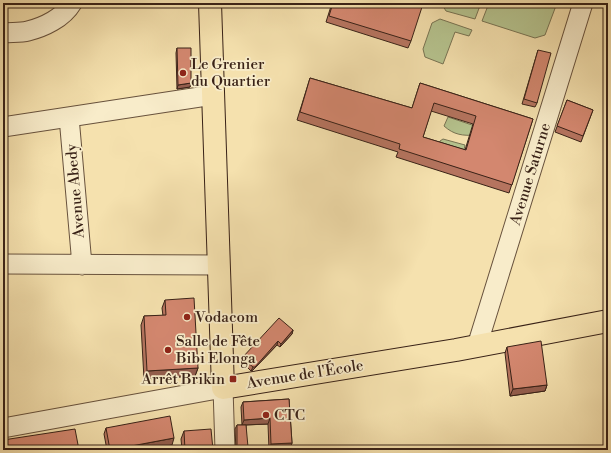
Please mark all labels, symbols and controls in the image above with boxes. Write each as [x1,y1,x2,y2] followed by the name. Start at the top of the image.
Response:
[191,55,271,91] place label: Le Grenier du Quartier
[178,68,188,78] marker: Le Grenier du Quartier
[506,121,555,228] street label: Avenue Saturne
[62,142,89,240] street label: Avenue Abedy
[194,308,258,327] place label: Vodacom
[182,312,192,322] marker: Vodacom
[175,332,260,368] place label: Salle de Fête Bibi Elonga
[163,345,173,355] marker: Salle de Fête Bibi Elonga
[244,355,365,393] street label: Avenue de l'École
[141,370,225,389] place label: Arrêt Brikin
[228,374,238,384] marker: Arrêt Brikin
[274,406,305,425] place label: CTC
[261,410,271,420] marker: CTC

